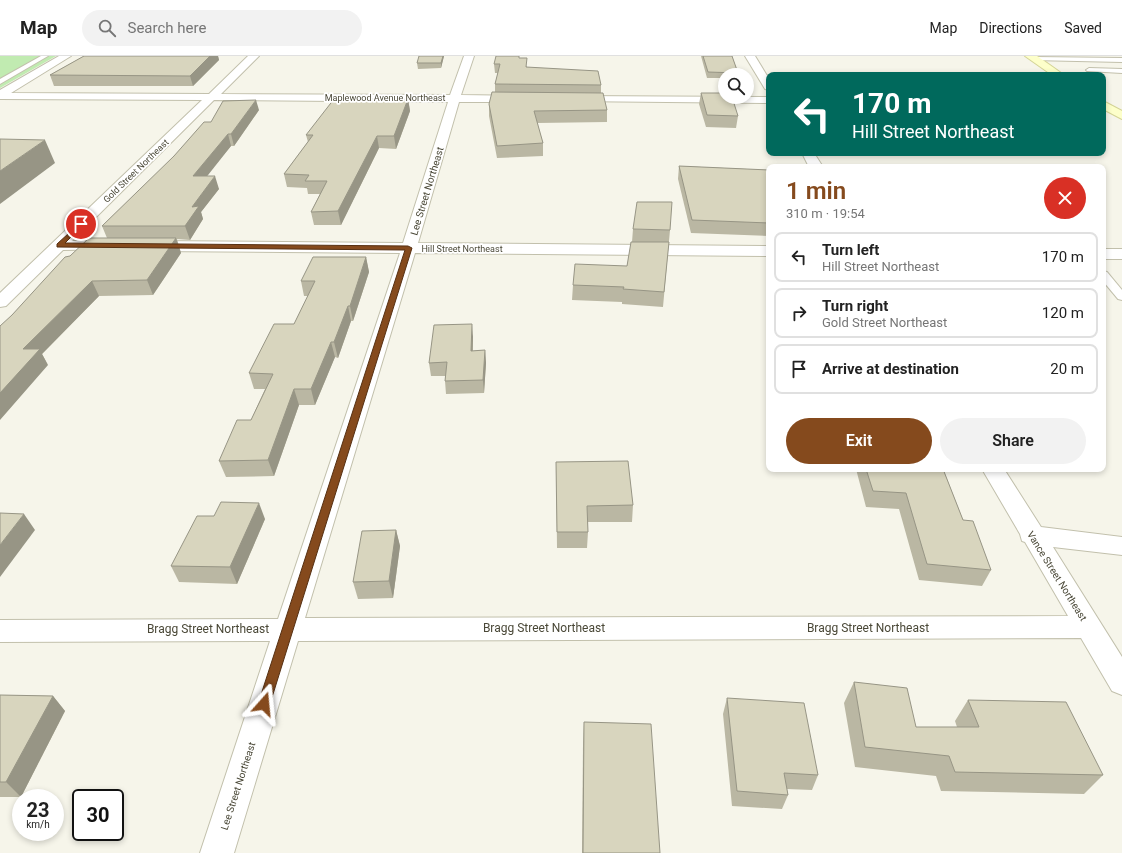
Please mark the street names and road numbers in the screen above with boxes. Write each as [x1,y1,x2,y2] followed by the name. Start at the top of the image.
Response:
[325,93,445,103] street label: Maplewood Avenue Northeast
[101,137,171,205] street label: Gold Street Northeast
[408,146,446,236] street label: Lee Street Northeast
[421,244,503,254] street label: Hill Street Northeast
[1025,529,1089,623] street label: Vance Street Northeast
[483,621,605,635] street label: Bragg Street Northeast
[807,621,929,635] street label: Bragg Street Northeast
[147,622,269,636] street label: Bragg Street Northeast
[219,741,257,831] street label: Lee Street Northeast

